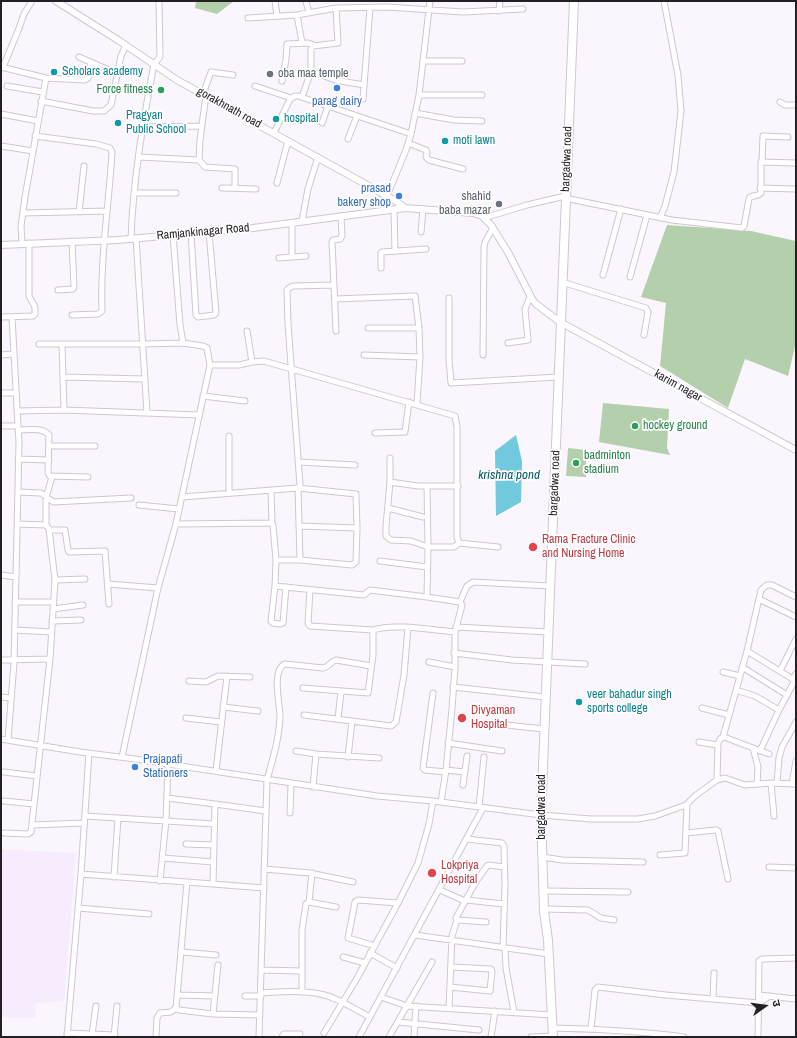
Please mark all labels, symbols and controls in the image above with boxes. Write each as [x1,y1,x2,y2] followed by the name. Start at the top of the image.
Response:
[62,65,143,79] place label: Scholars academy
[49,67,59,77] marker: Scholars academy
[278,67,349,81] place label: oba maa temple
[265,69,275,79] marker: oba maa temple
[97,83,153,97] place label: Force fitness
[332,83,342,93] marker: parag dairy
[194,84,264,132] street label: gorakhnath road
[156,85,166,95] marker: Force fitness
[312,95,362,109] place label: parag dairy
[126,109,186,137] place label: Pragyan Public School
[284,112,318,126] place label: hospital
[271,114,281,124] marker: hospital
[113,118,123,128] marker: Pragyan Public School
[559,126,575,192] street label: bargadwa road
[453,134,495,148] place label: moti lawn
[440,136,450,146] marker: moti lawn
[337,182,391,210] place label: prasad bakery shop
[439,190,491,218] place label: shahid baba mazar
[394,191,404,201] marker: prasad bakery shop
[494,199,504,209] marker: shahid baba mazar
[156,221,250,243] street label: Ramjankinagar Road
[652,367,704,405] street label: karim nagar
[643,419,708,433] place label: hockey ground
[630,421,640,431] marker: hockey ground
[584,449,630,477] place label: badminton stadium
[547,450,563,516] street label: bargadwa road
[571,458,581,468] marker: badminton stadium
[478,468,540,484] water label: krishna pond
[542,533,636,561] place label: Rama Fracture Clinic and Nursing Home
[527,541,539,553] marker: Rama Fracture Clinic and Nursing Home
[587,688,672,716] place label: veer bahadur singh sports college
[574,697,584,707] marker: veer bahadur singh sports college
[471,704,515,732] place label: Divyaman Hospital
[456,712,468,724] marker: Divyaman Hospital
[143,753,188,781] place label: Prajapati Stationers
[130,762,140,772] marker: Prajapati Stationers
[535,774,549,840] street label: bargadwa road
[441,859,479,887] place label: Lokpriya Hospital
[426,867,438,879] marker: Lokpriya Hospital
[745,986,785,1026] north arrow
[769,998,784,1008] text: उ

